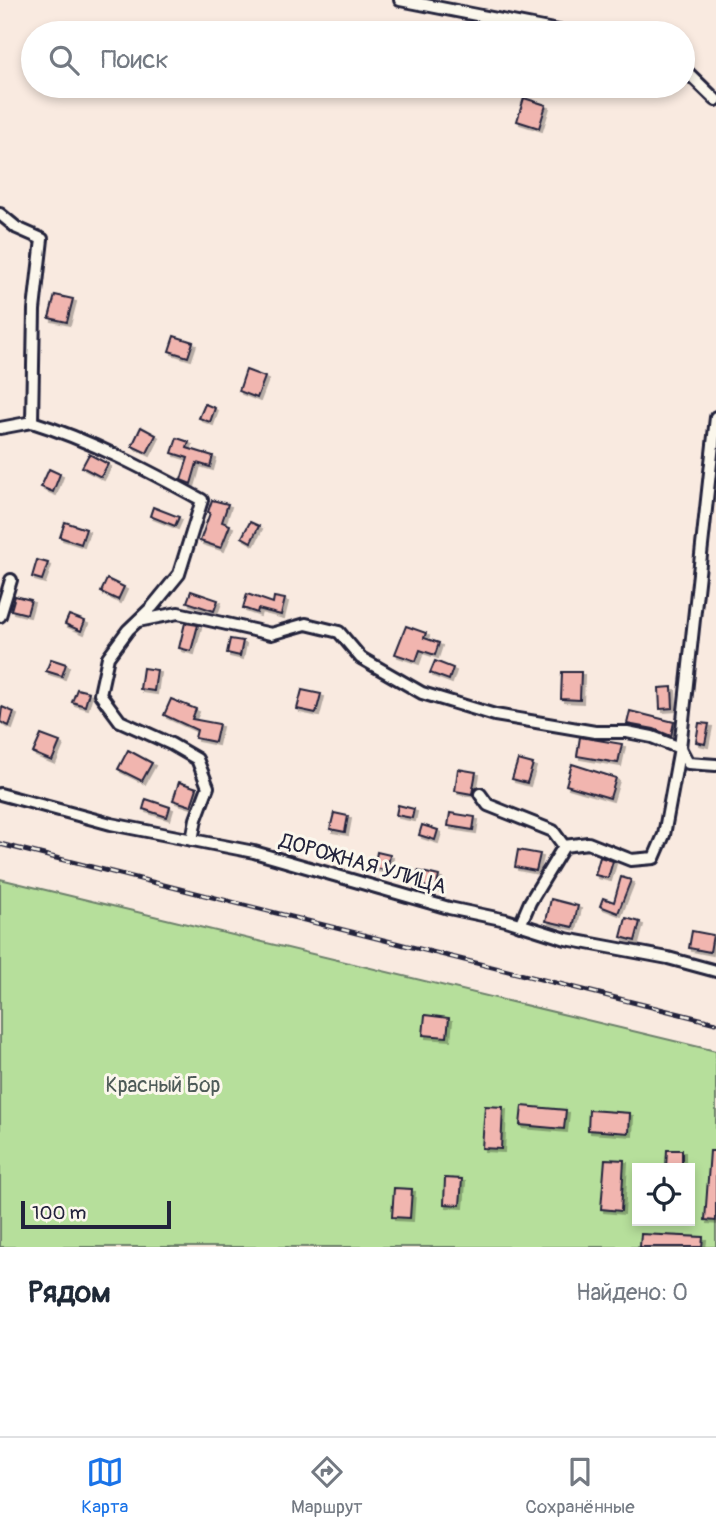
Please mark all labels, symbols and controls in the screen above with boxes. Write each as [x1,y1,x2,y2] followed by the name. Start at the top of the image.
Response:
[21,21,695,98] search box
[45,41,83,79] icon: search
[101,44,169,76] text: Поиск
[276,827,450,901] street label: ДОРОЖНАЯ УЛИЦА
[106,1072,221,1099] park label: Красный Бор
[632,1163,695,1226] map controls
[632,1163,695,1226] button: locate
[21,1198,172,1230] scale bar
[32,1201,86,1225] text: 100 m
[28,1274,111,1311] text: Рядом
[576,1278,688,1307] text: Найдено: 0
[81,1453,128,1519] tab: Карта
[291,1453,363,1519] tab: Маршрут
[525,1453,635,1519] tab: Сохранённые

